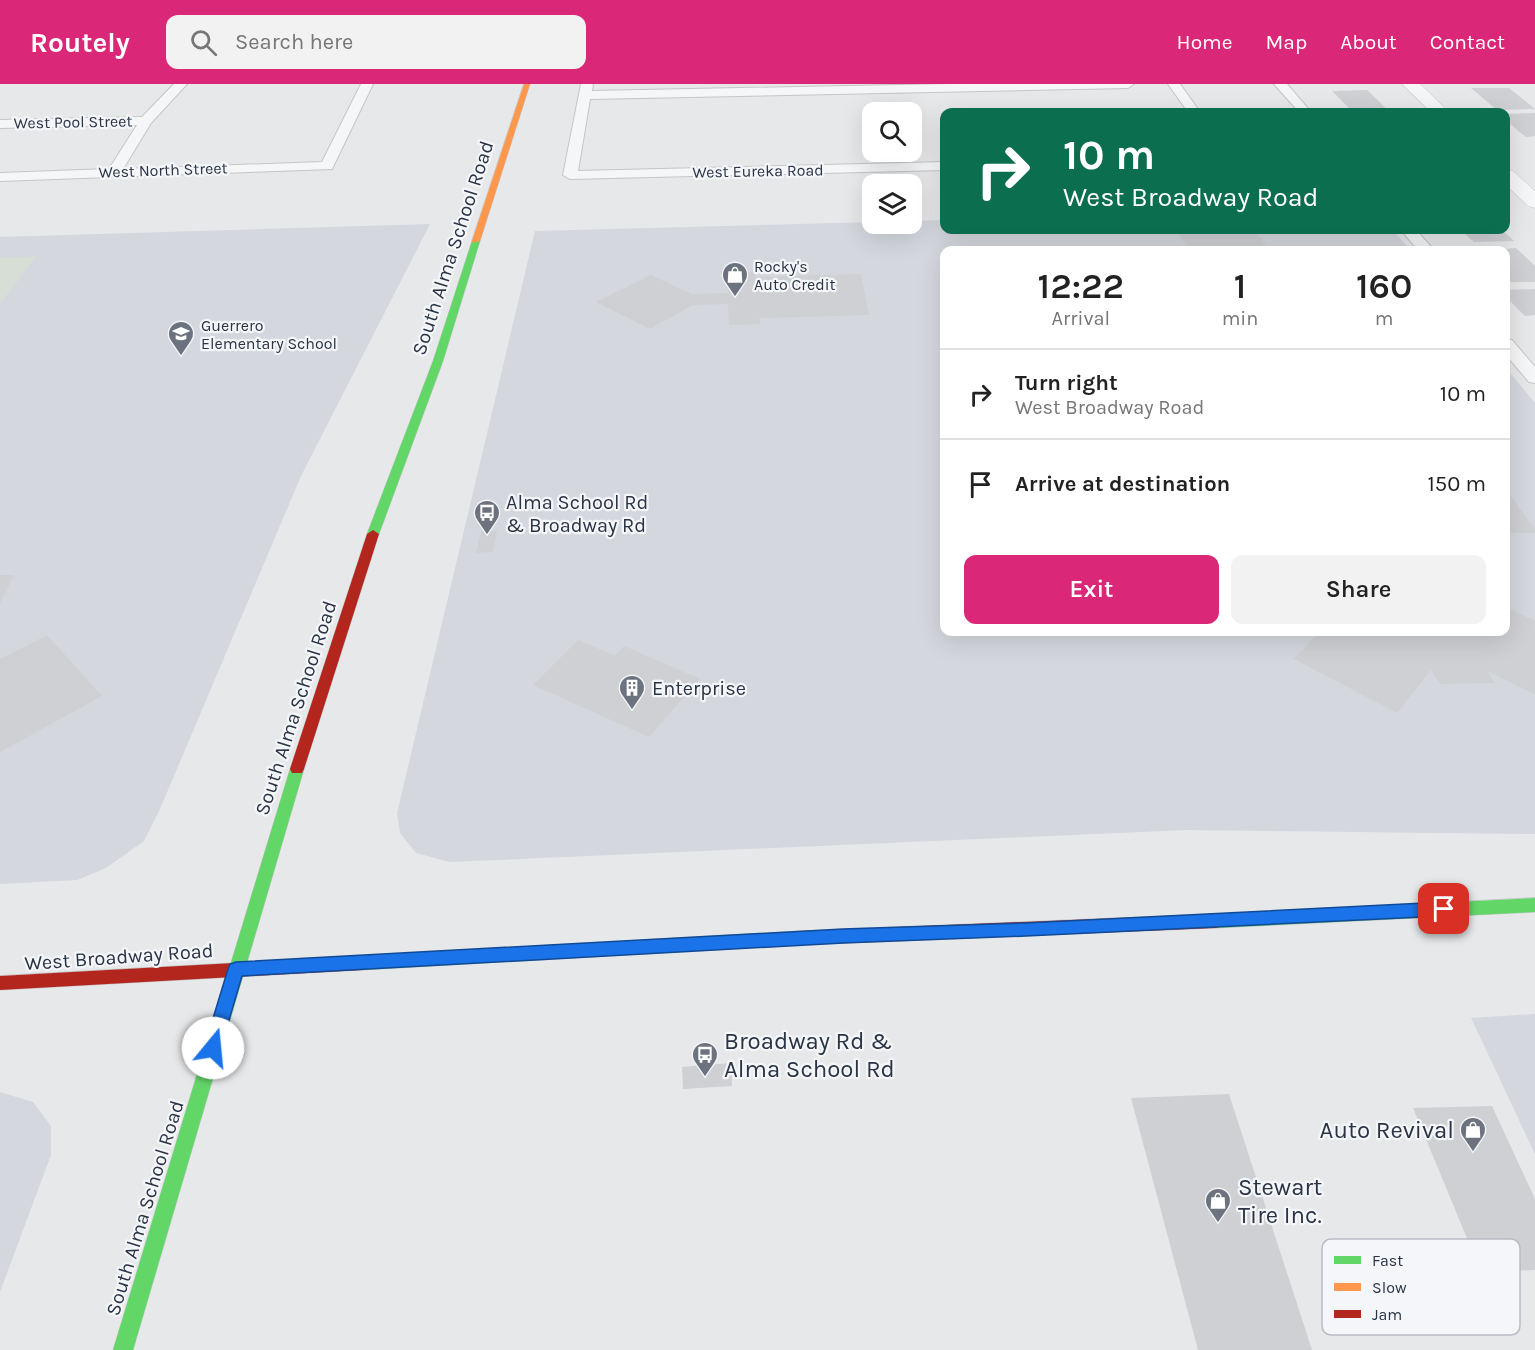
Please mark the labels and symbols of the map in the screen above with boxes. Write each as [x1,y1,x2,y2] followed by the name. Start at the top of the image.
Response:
[13,111,133,133] street label: West Pool Street
[407,138,499,358] street label: South Alma School Road
[98,158,228,182] street label: West North Street
[692,160,824,182] street label: West Eureka Road
[754,257,836,294] place label: Rocky's Auto Credit
[720,260,750,298] shop icon: Rocky's Auto Credit
[201,316,337,353] place label: Guerrero Elementary School
[166,319,196,357] school or university icon: Guerrero Elementary School
[506,491,648,537] place label: Alma School Rd & Broadway Rd
[472,498,502,536] bus stop icon: Alma School Rd & Broadway Rd
[250,598,342,818] street label: South Alma School Road
[617,673,647,711] building icon: Enterprise
[652,677,746,700] place label: Enterprise
[1418,883,1469,934] pin
[24,939,214,975] street label: West Broadway Road
[181,1016,245,1080] position arrow
[724,1027,895,1083] place label: Broadway Rd & Alma School Rd
[690,1040,720,1078] bus stop icon: Broadway Rd & Alma School Rd
[101,1098,189,1318] street label: South Alma School Road
[1458,1115,1488,1153] shop icon: Auto Revival
[1320,1116,1454,1144] place label: Auto Revival
[1238,1173,1322,1229] place label: Stewart Tire Inc.
[1203,1186,1233,1224] shop icon: Stewart Tire Inc.
[1322,1239,1520,1335] legend
[1372,1251,1403,1270] text: Fast
[1372,1278,1407,1297] text: Slow
[1372,1305,1402,1324] text: Jam

